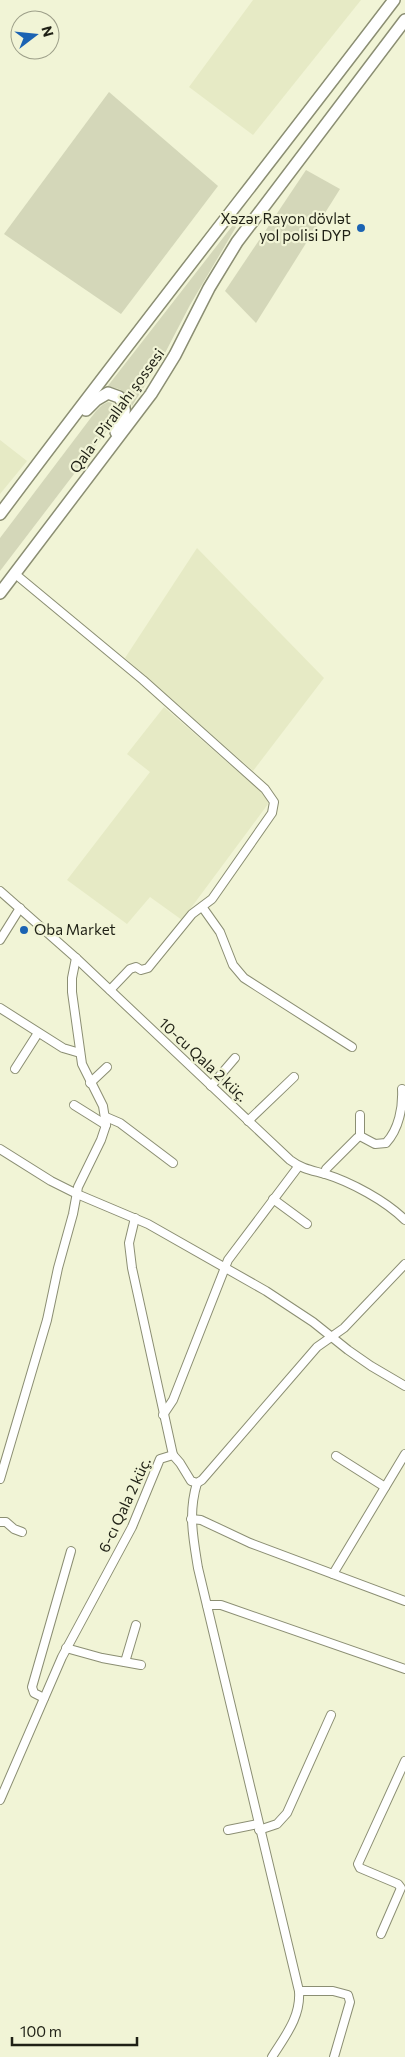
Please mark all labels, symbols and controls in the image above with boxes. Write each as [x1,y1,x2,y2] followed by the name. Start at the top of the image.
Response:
[10,10,60,60] north arrow
[38,24,58,39] text: N
[220,209,351,244] place label: Xəzər Rayon dövlət yol polisi DYP
[355,222,367,234] marker: Xəzər Rayon dövlət yol polisi DYP
[65,345,167,476] street label: Qala - Pirallahı şossesi
[34,920,116,938] place label: Oba Market
[18,924,30,936] marker: Oba Market
[156,1014,252,1105] street label: 10-cu Qala 2 küç.
[94,1454,154,1555] street label: 6-cı Qala 2 küç.
[12,2014,138,2046] scale bar
[20,2022,62,2040] text: 100 m

